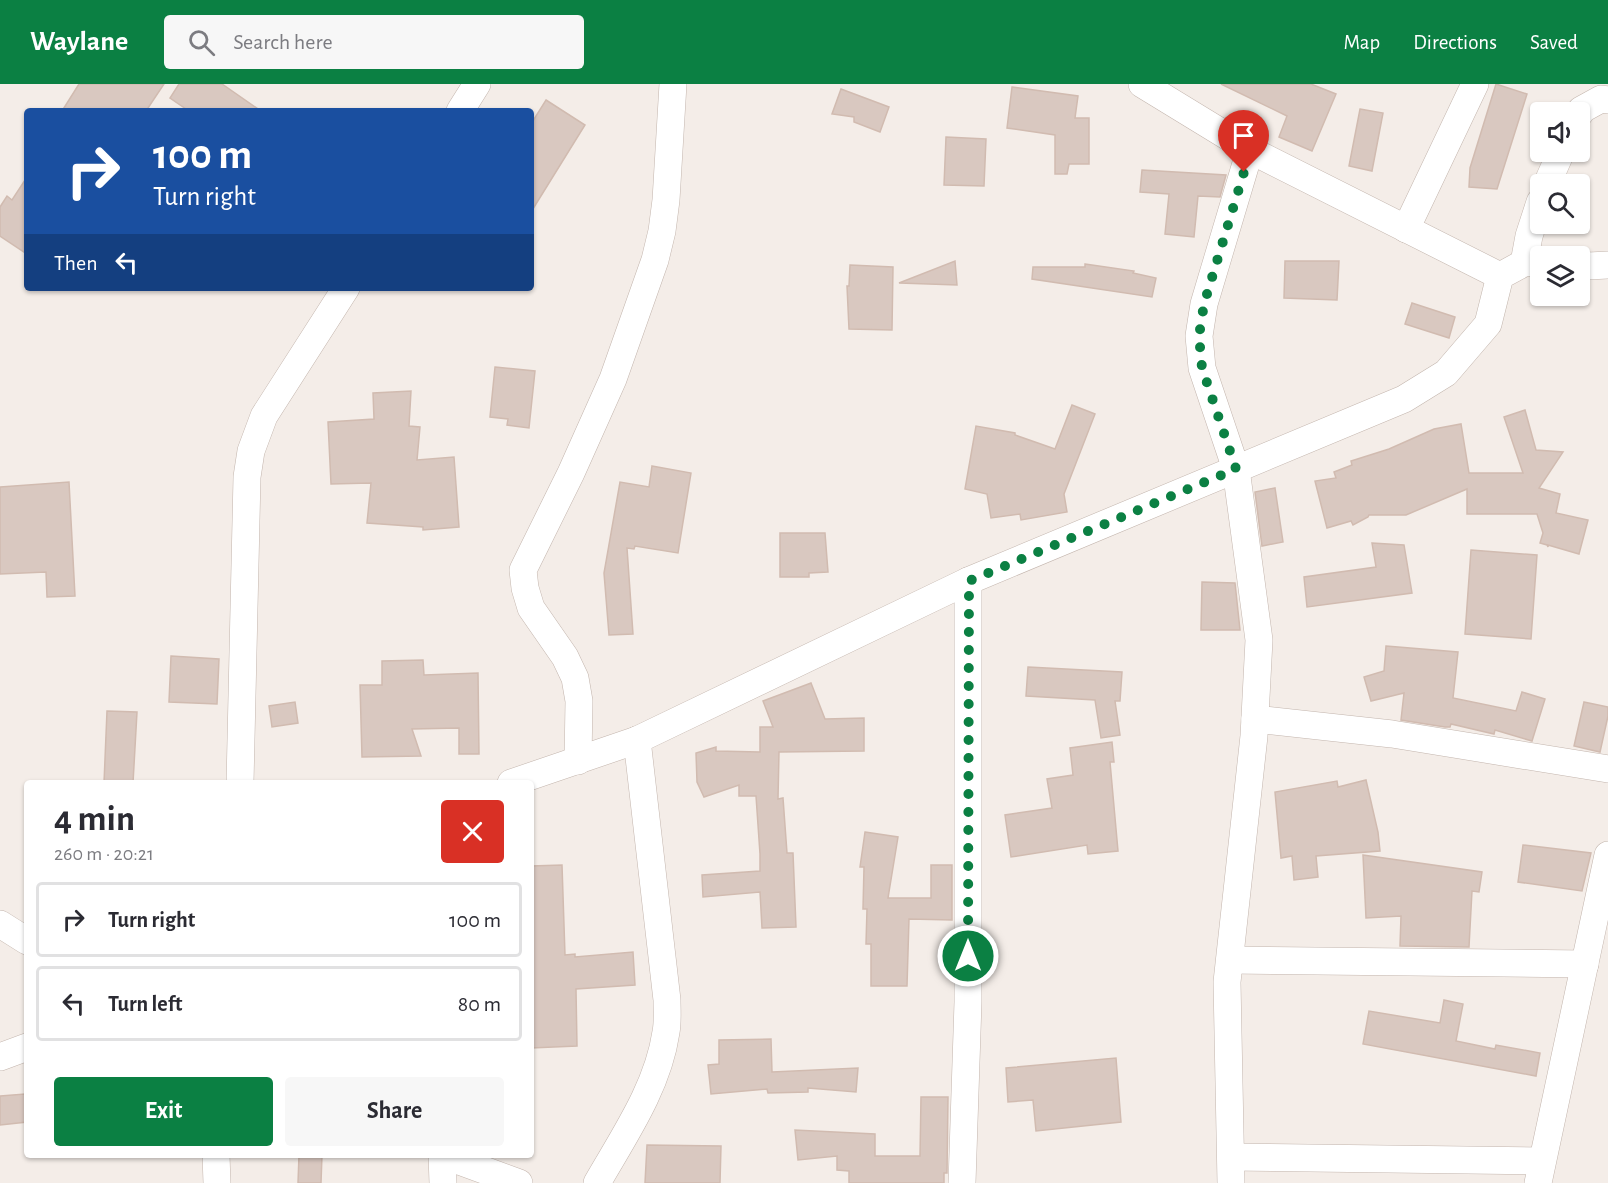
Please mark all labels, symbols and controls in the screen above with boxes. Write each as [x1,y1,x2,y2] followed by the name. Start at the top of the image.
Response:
[164,15,584,69] search box
[185,26,218,59] icon: search
[30,28,128,56] text: Waylane
[233,31,333,53] text: Search here
[1344,32,1380,53] text: Map
[1413,32,1497,53] text: Directions
[1530,32,1578,53] text: Saved
[1530,102,1590,306] map controls
[1530,102,1590,162] button: sound
[1218,110,1269,172] pin
[1227,119,1260,152] icon: arrive
[54,132,132,210] icon: right
[153,134,252,176] text: 100 m
[1530,174,1590,234] button: search
[153,183,256,210] text: Turn right
[110,246,143,279] icon: left
[1530,246,1590,306] button: layers
[54,252,98,274] text: Then
[441,800,504,863] button: close
[54,801,135,837] text: 4 min
[54,844,154,864] text: 260 m · 20:21
[57,903,90,936] icon: right
[108,909,195,931] text: Turn right
[449,909,501,931] text: 100 m
[936,924,1000,988] position arrow
[57,987,90,1020] icon: left
[108,993,182,1015] text: Turn left
[458,993,501,1015] text: 80 m
[54,1077,273,1146] button: Exit
[285,1077,504,1146] button: Share

